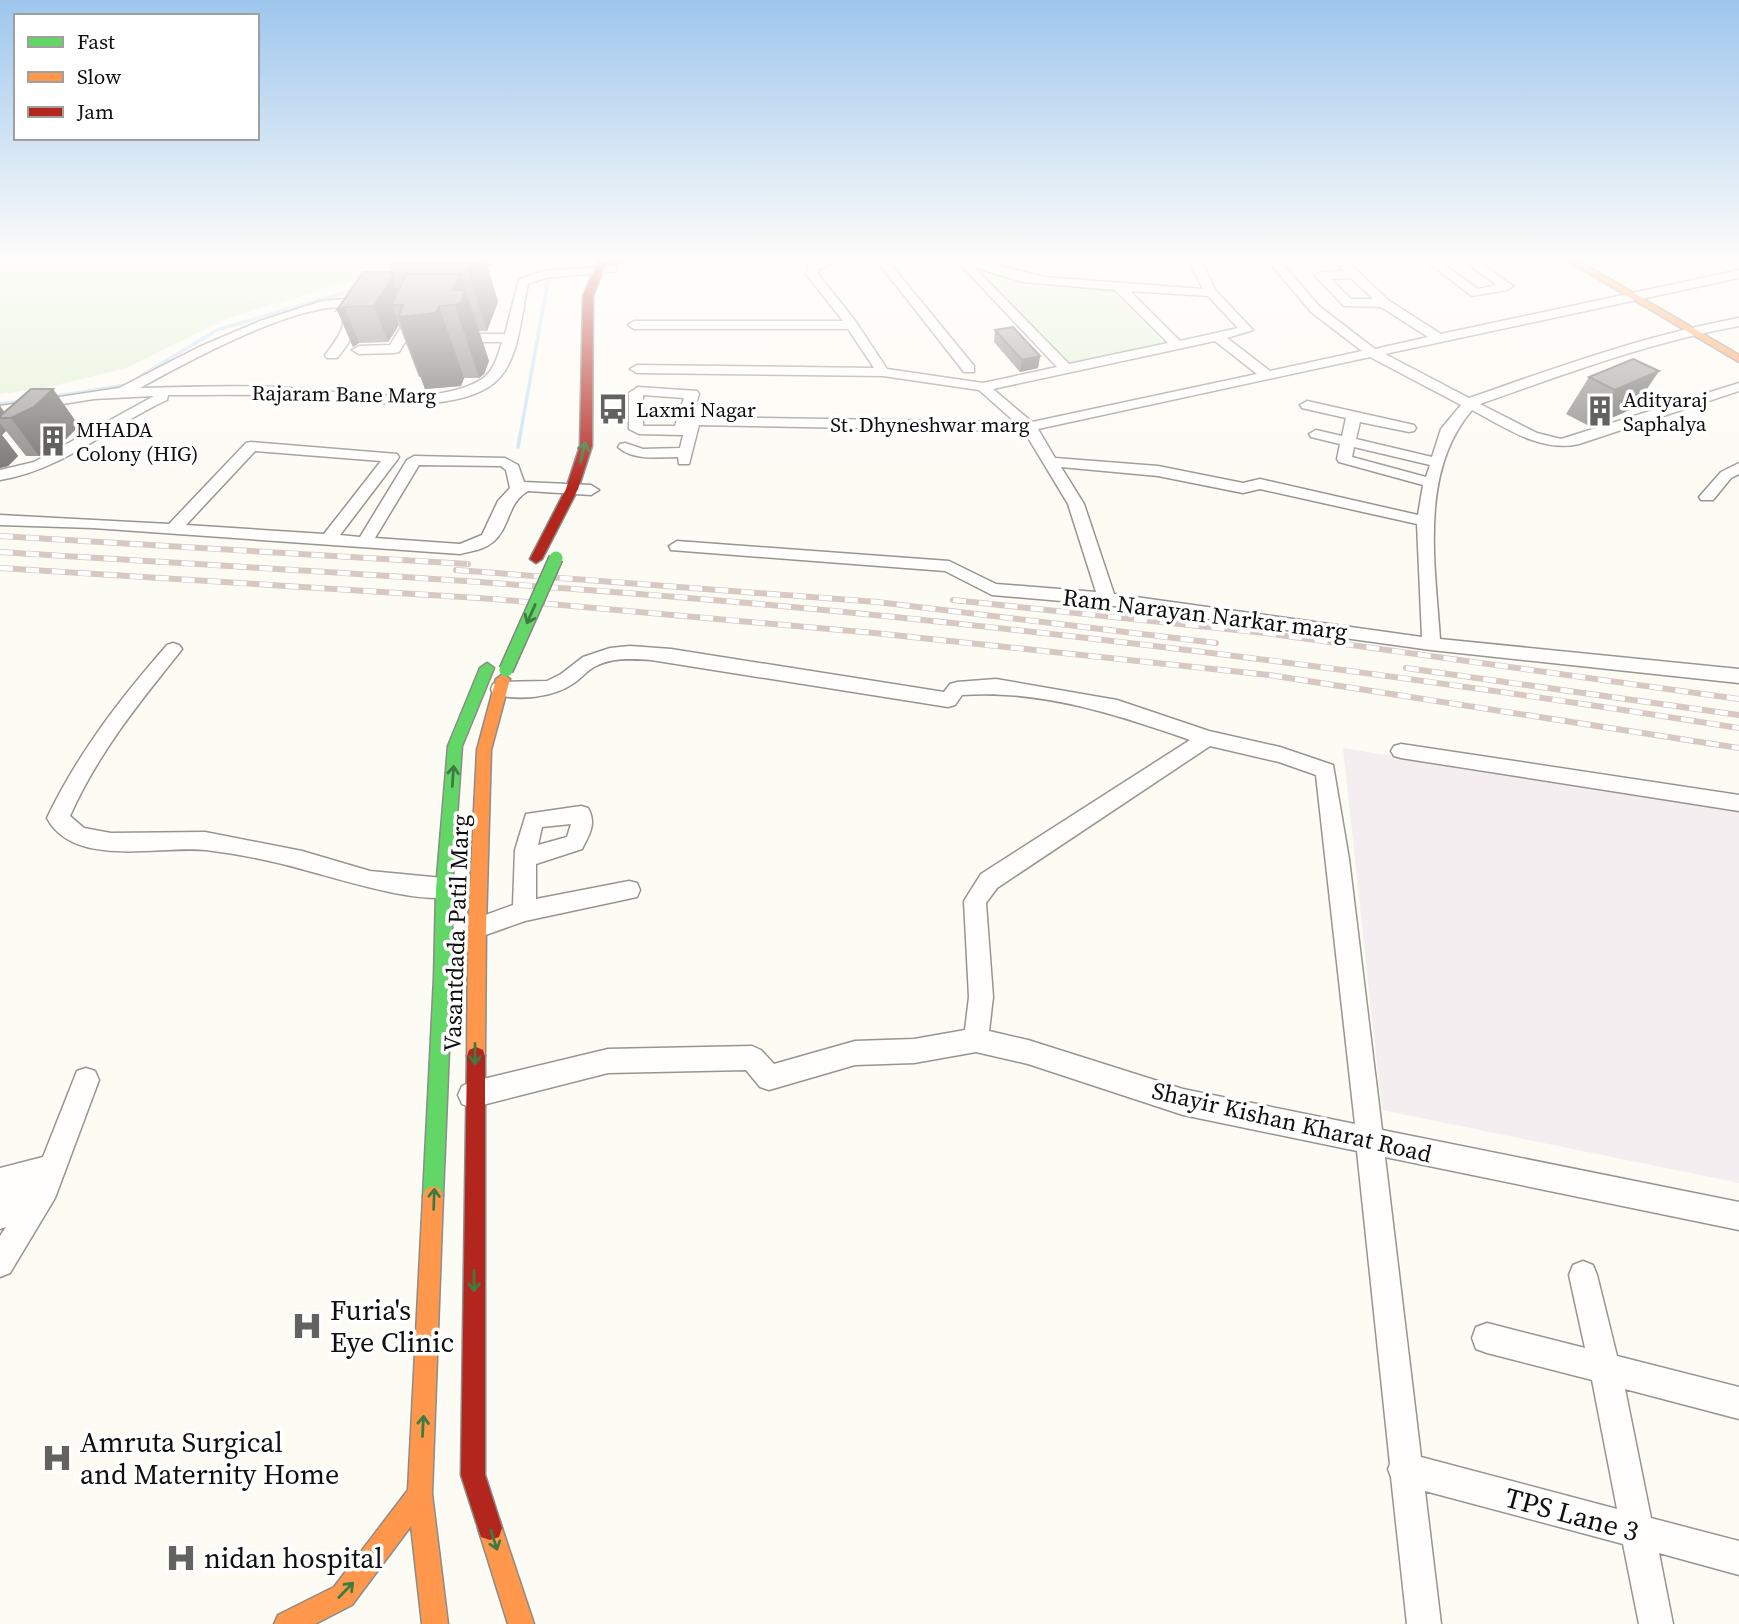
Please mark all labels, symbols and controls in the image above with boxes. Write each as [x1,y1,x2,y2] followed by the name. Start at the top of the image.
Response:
[14,14,259,140] legend
[77,27,115,56] text: Fast
[77,62,121,91] text: Slow
[76,97,114,126] text: Jam
[251,378,437,410] street label: Rajaram Bane Marg
[1623,385,1708,438] place label: Adityaraj Saphalya
[596,392,630,426] bus stop icon: Laxmi Nagar
[1583,394,1617,428] building icon: Adityaraj Saphalya
[636,395,756,424] place label: Laxmi Nagar
[830,410,1030,439] street label: St. Dhyneshwar marg
[76,415,198,468] place label: MHADA Colony (HIG)
[36,424,70,458] building icon: MHADA Colony (HIG)
[577,441,590,464] one-way arrow
[1061,580,1349,648] street label: Ram Narayan Narkar marg
[524,603,537,624] one-way arrow
[447,765,460,787] one-way arrow
[435,814,477,1052] street label: Vasantdada Patil Marg
[468,1042,482,1065] one-way arrow
[1149,1074,1435,1170] street label: Shayir Kishan Kharat Road
[427,1187,440,1210] one-way arrow
[467,1270,481,1293] one-way arrow
[330,1291,454,1361] place label: Furia's Eye Clinic
[290,1309,324,1343] hospital icon: Furia's Eye Clinic
[417,1415,430,1438] one-way arrow
[80,1423,339,1493] place label: Amruta Surgical and Maternity Home
[40,1441,74,1475] hospital icon: Amruta Surgical and Maternity Home
[1501,1478,1643,1550] street label: TPS Lane 3
[489,1528,501,1550] one-way arrow
[204,1539,383,1577] place label: nidan hospital
[164,1541,198,1575] hospital icon: nidan hospital
[337,1582,354,1599] one-way arrow

